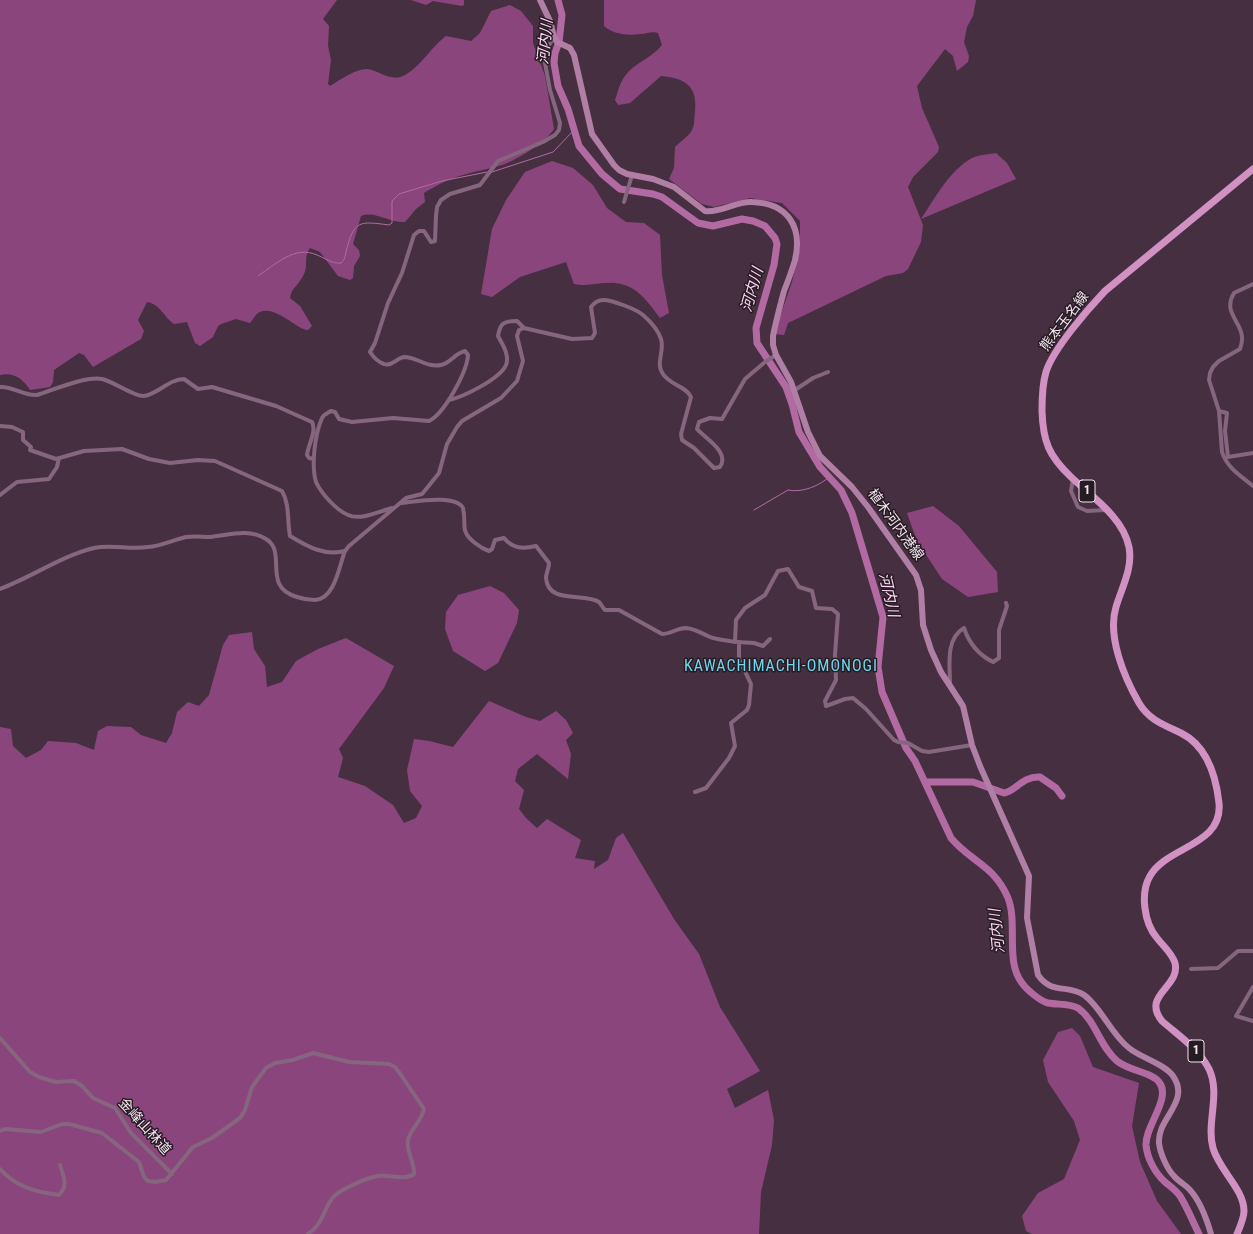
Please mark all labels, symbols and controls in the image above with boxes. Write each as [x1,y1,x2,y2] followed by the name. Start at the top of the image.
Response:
[535,19,557,65] water label: 河内川
[738,266,768,314] water label: 河内川
[1037,289,1093,355] street label: 熊本玉名線
[1079,480,1095,502] road number: 1
[864,486,926,564] street label: 植木河内港線
[874,571,902,619] water label: 河内川
[684,657,878,677] district label: KAWACHIMACHI-OMONOGI
[987,908,1009,954] water label: 河内川
[1188,1040,1204,1062] road number: 1
[114,1095,174,1159] street label: 金峰山林道

